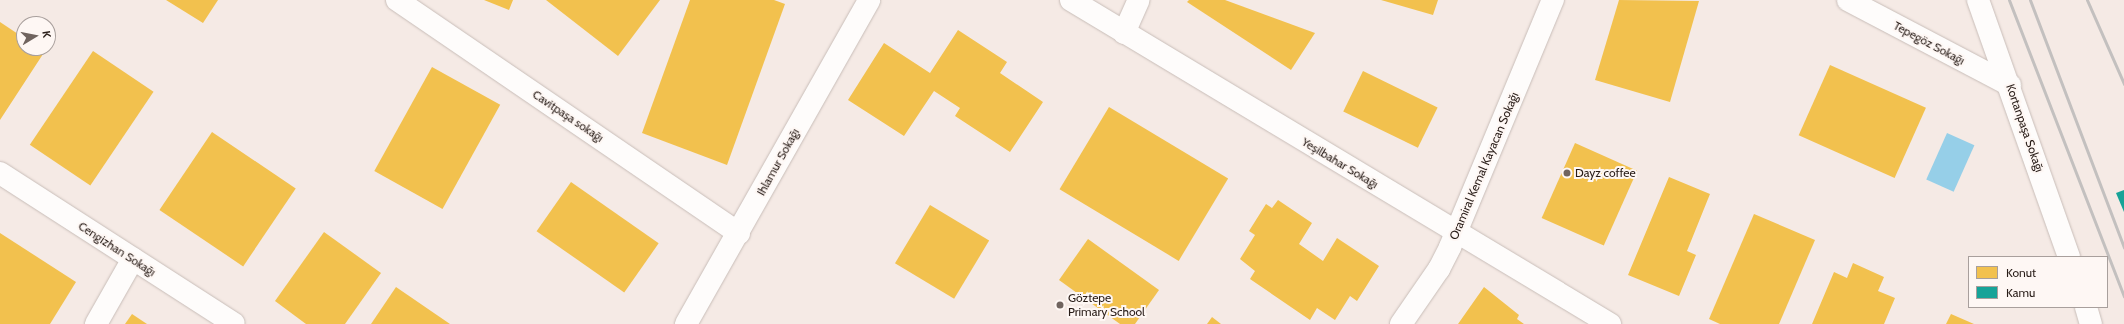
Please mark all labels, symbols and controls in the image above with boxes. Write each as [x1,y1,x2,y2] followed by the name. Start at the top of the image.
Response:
[16,16,56,56] north arrow
[1891,18,1967,68] street label: Tepegöz Sokağı
[39,29,54,39] text: K
[2003,82,2047,174] street label: Kortanpaşa Sokağı
[530,87,606,145] street label: Cavitpaşa sokağı
[1446,90,1522,242] street label: Oramiral Kemal Kayacan Sokağı
[754,126,802,198] street label: Ihlamur Sokağı
[1299,135,1381,191] street label: Yeşilbahar Sokağı
[1575,166,1636,180] place label: Dayz coffee
[1562,168,1572,178] marker: Dayz coffee
[76,219,158,279] street label: Cengizhan Sokağı
[1968,256,2108,308] legend
[2006,265,2036,280] text: Konut
[2006,285,2035,300] text: Kamu
[1068,291,1145,319] place label: Göztepe Primary School
[1055,300,1065,310] marker: Göztepe Primary School

